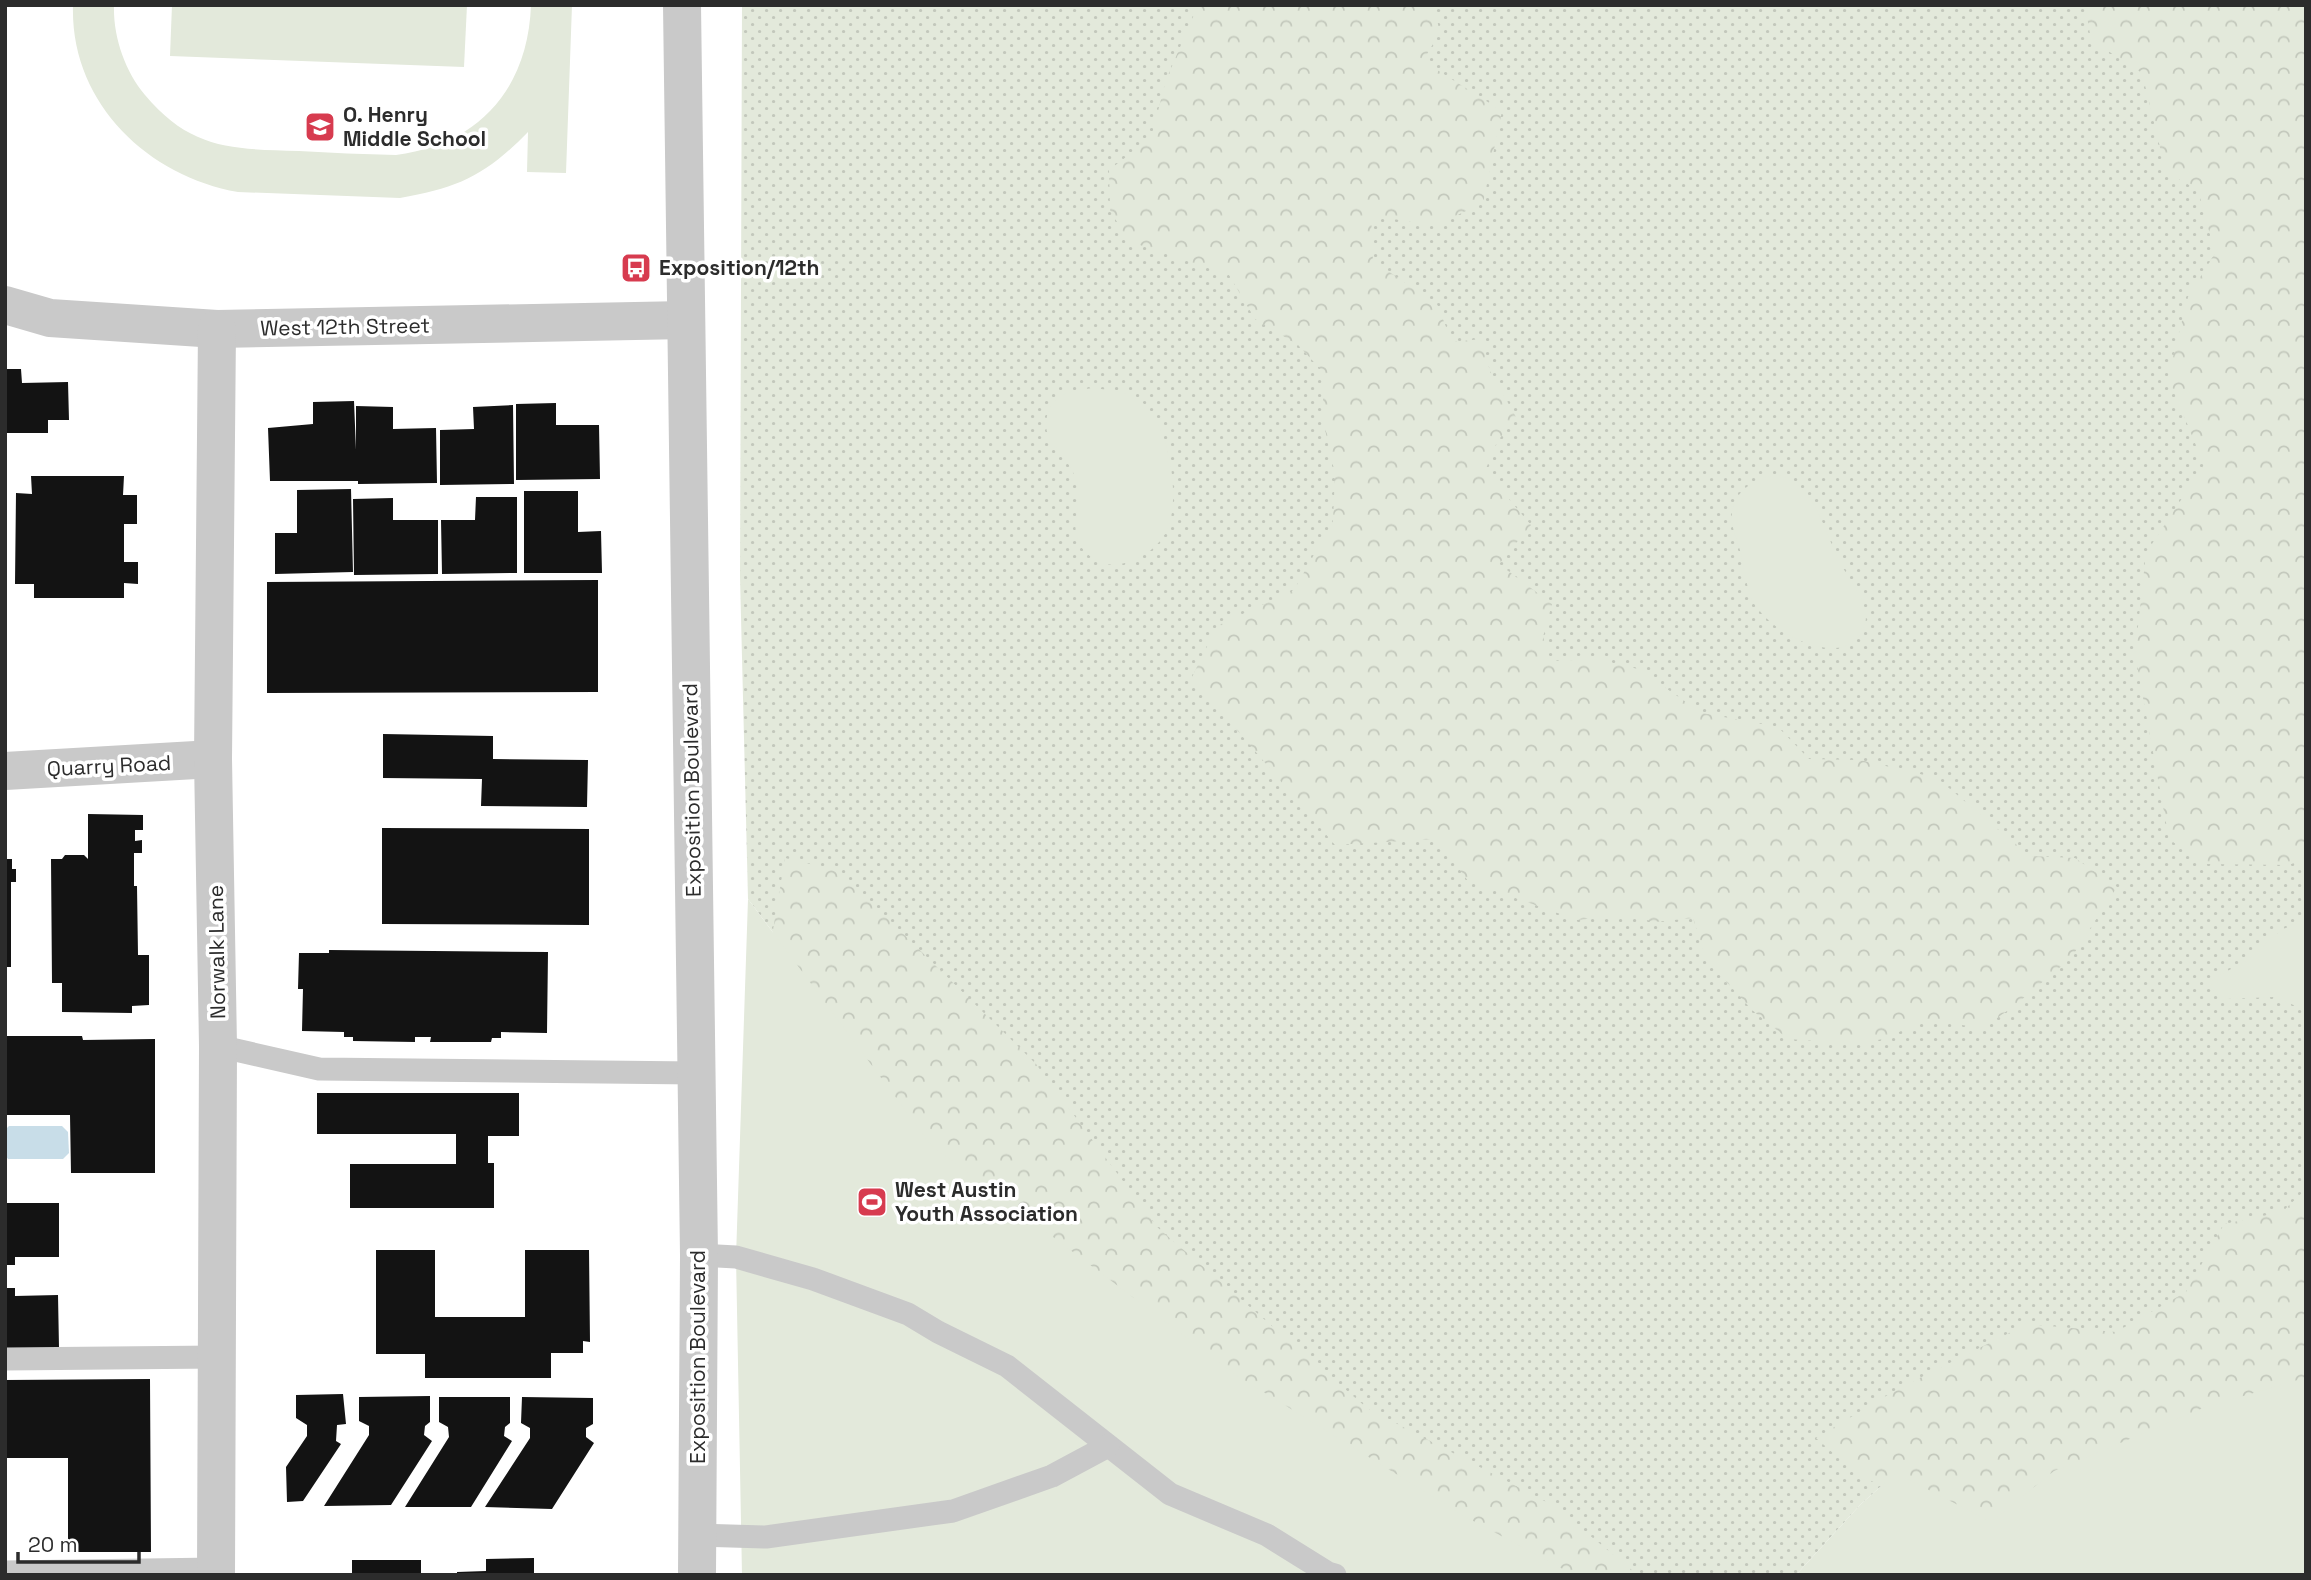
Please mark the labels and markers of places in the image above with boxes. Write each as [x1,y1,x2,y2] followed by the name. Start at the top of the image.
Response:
[343,101,486,152] place label: O. Henry Middle School
[303,110,337,144] school or university icon: O. Henry Middle School
[619,251,653,285] bus stop icon: Exposition/12th
[659,254,819,281] place label: Exposition/12th
[895,1176,1078,1227] place label: West Austin Youth Association
[855,1185,889,1219] sports icon: West Austin Youth Association

